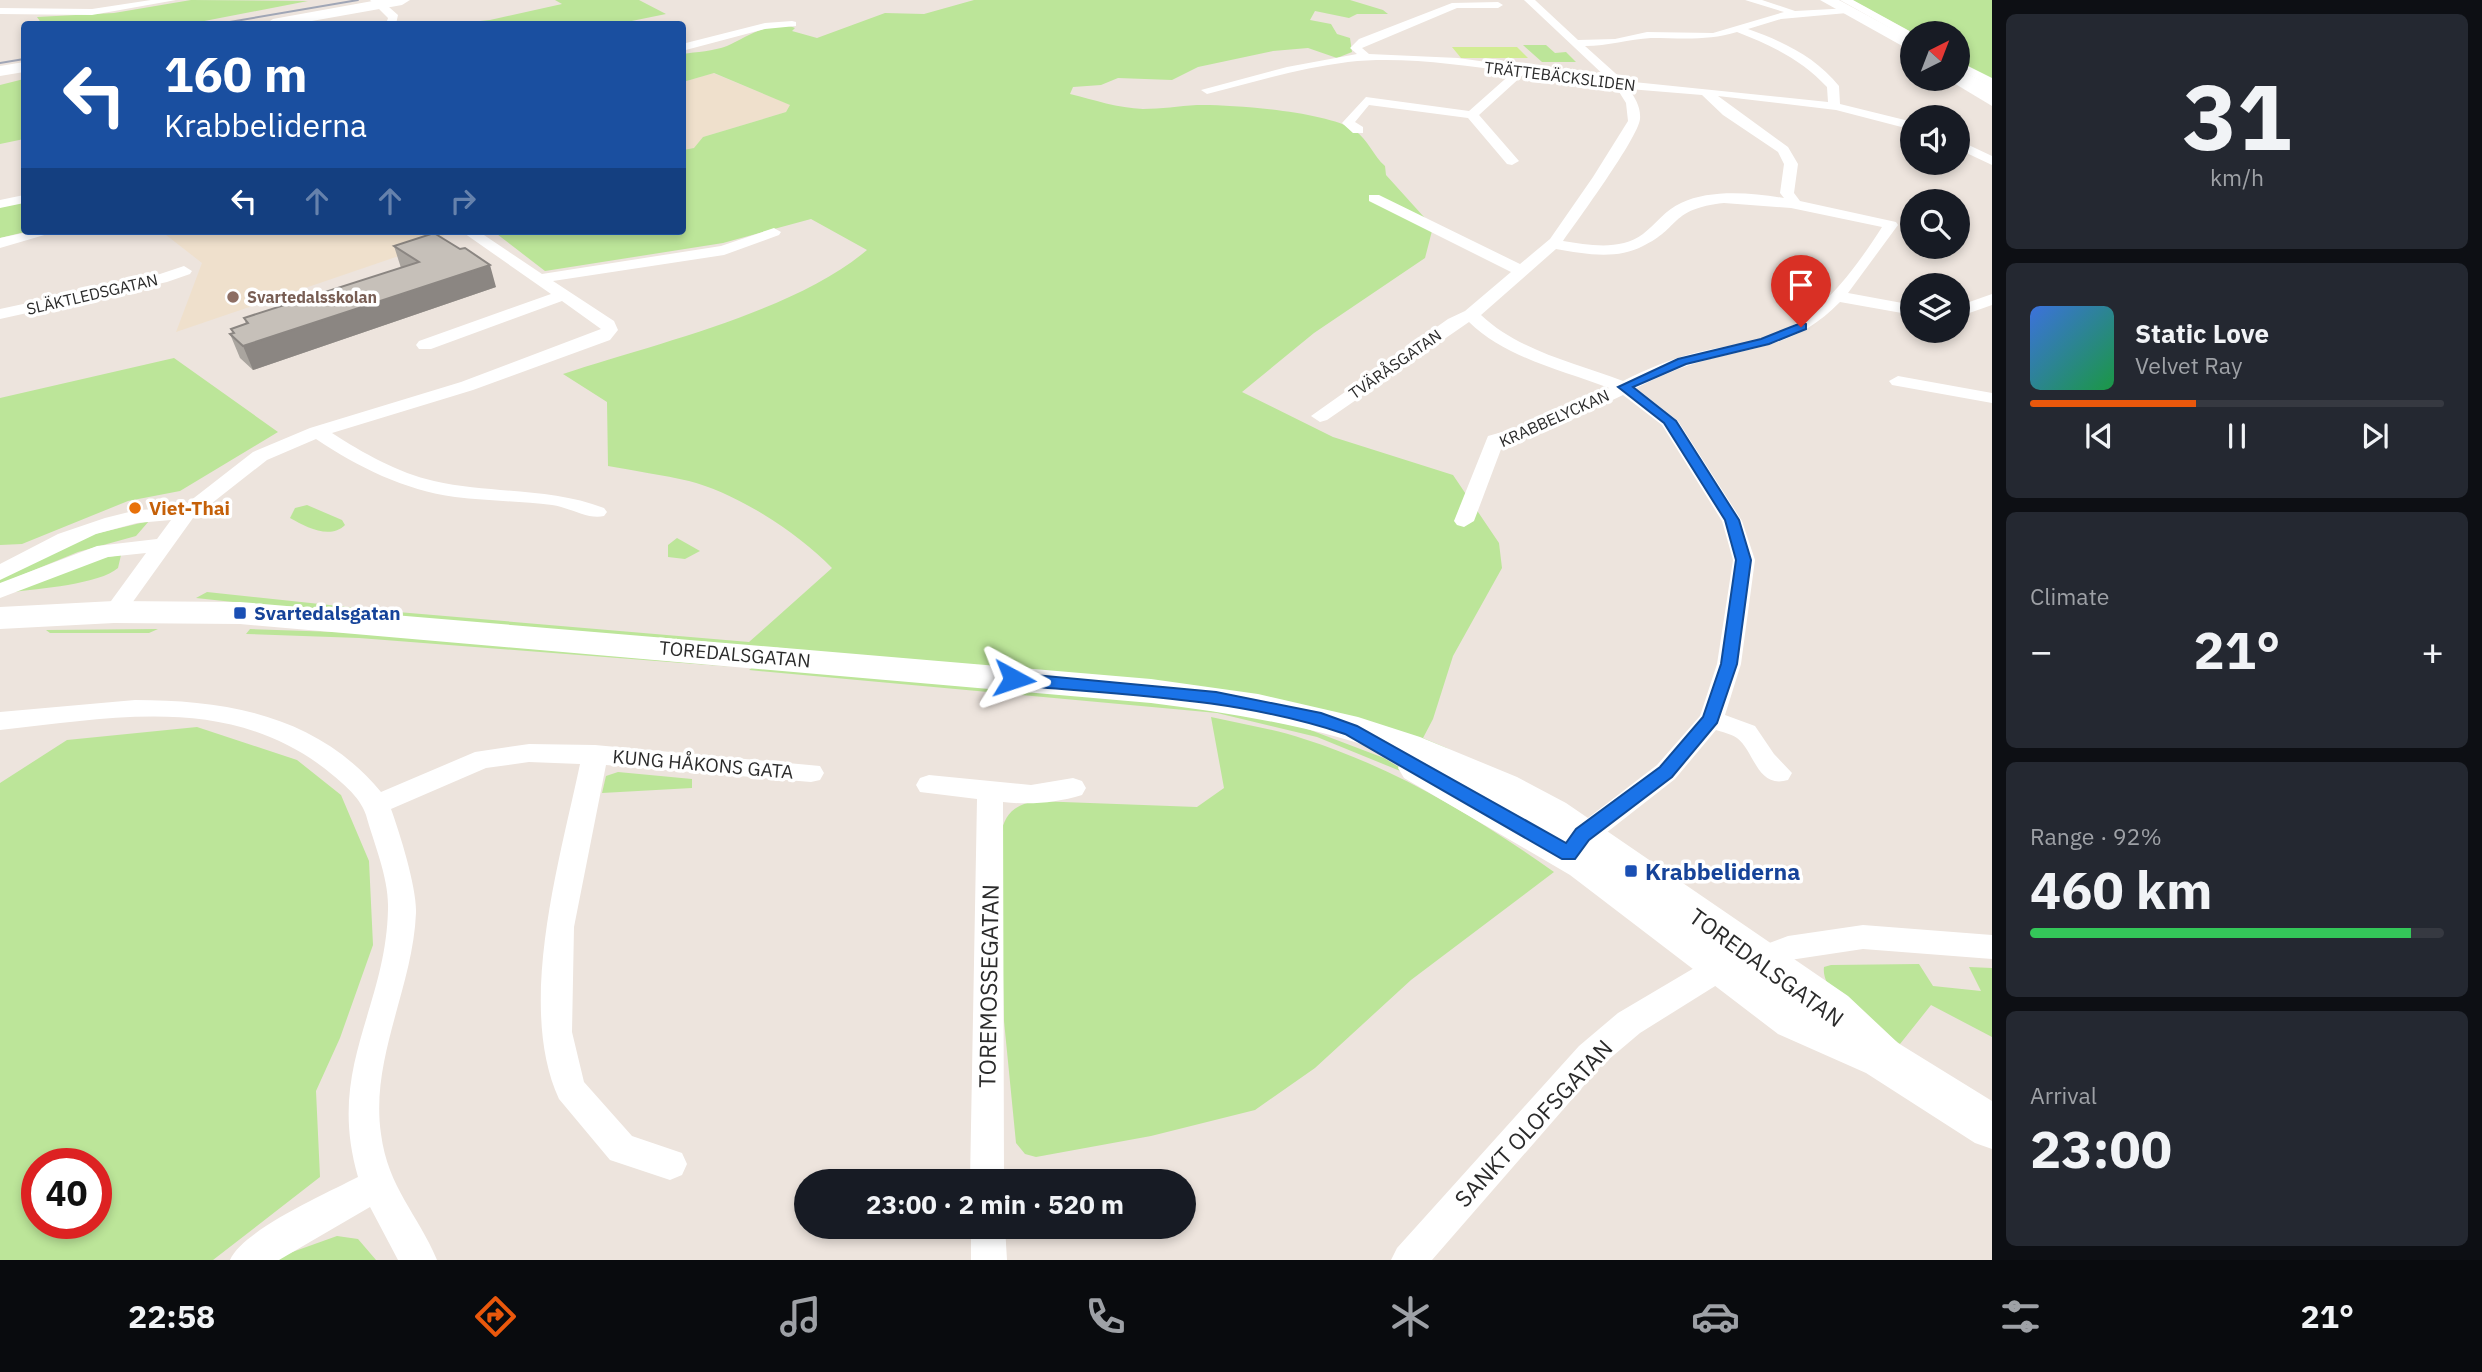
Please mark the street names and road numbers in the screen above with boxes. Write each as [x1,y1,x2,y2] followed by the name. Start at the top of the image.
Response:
[1483,57,1637,95] street label: TRÄTTEBÄCKSLIDEN
[24,269,160,319] street label: SLÄKTLEDSGATAN
[1344,324,1445,403] street label: TVÄRÅSGATAN
[1496,385,1612,451] street label: KRABBELYCKAN
[658,635,812,673] street label: TOREDALSGATAN
[611,744,795,784] street label: KUNG HÅKONS GATA
[971,884,1005,1088] street label: TOREMOSSEGATAN
[1684,901,1850,1033] street label: TOREDALSGATAN
[1447,1033,1619,1213] street label: SANKT OLOFSGATAN

